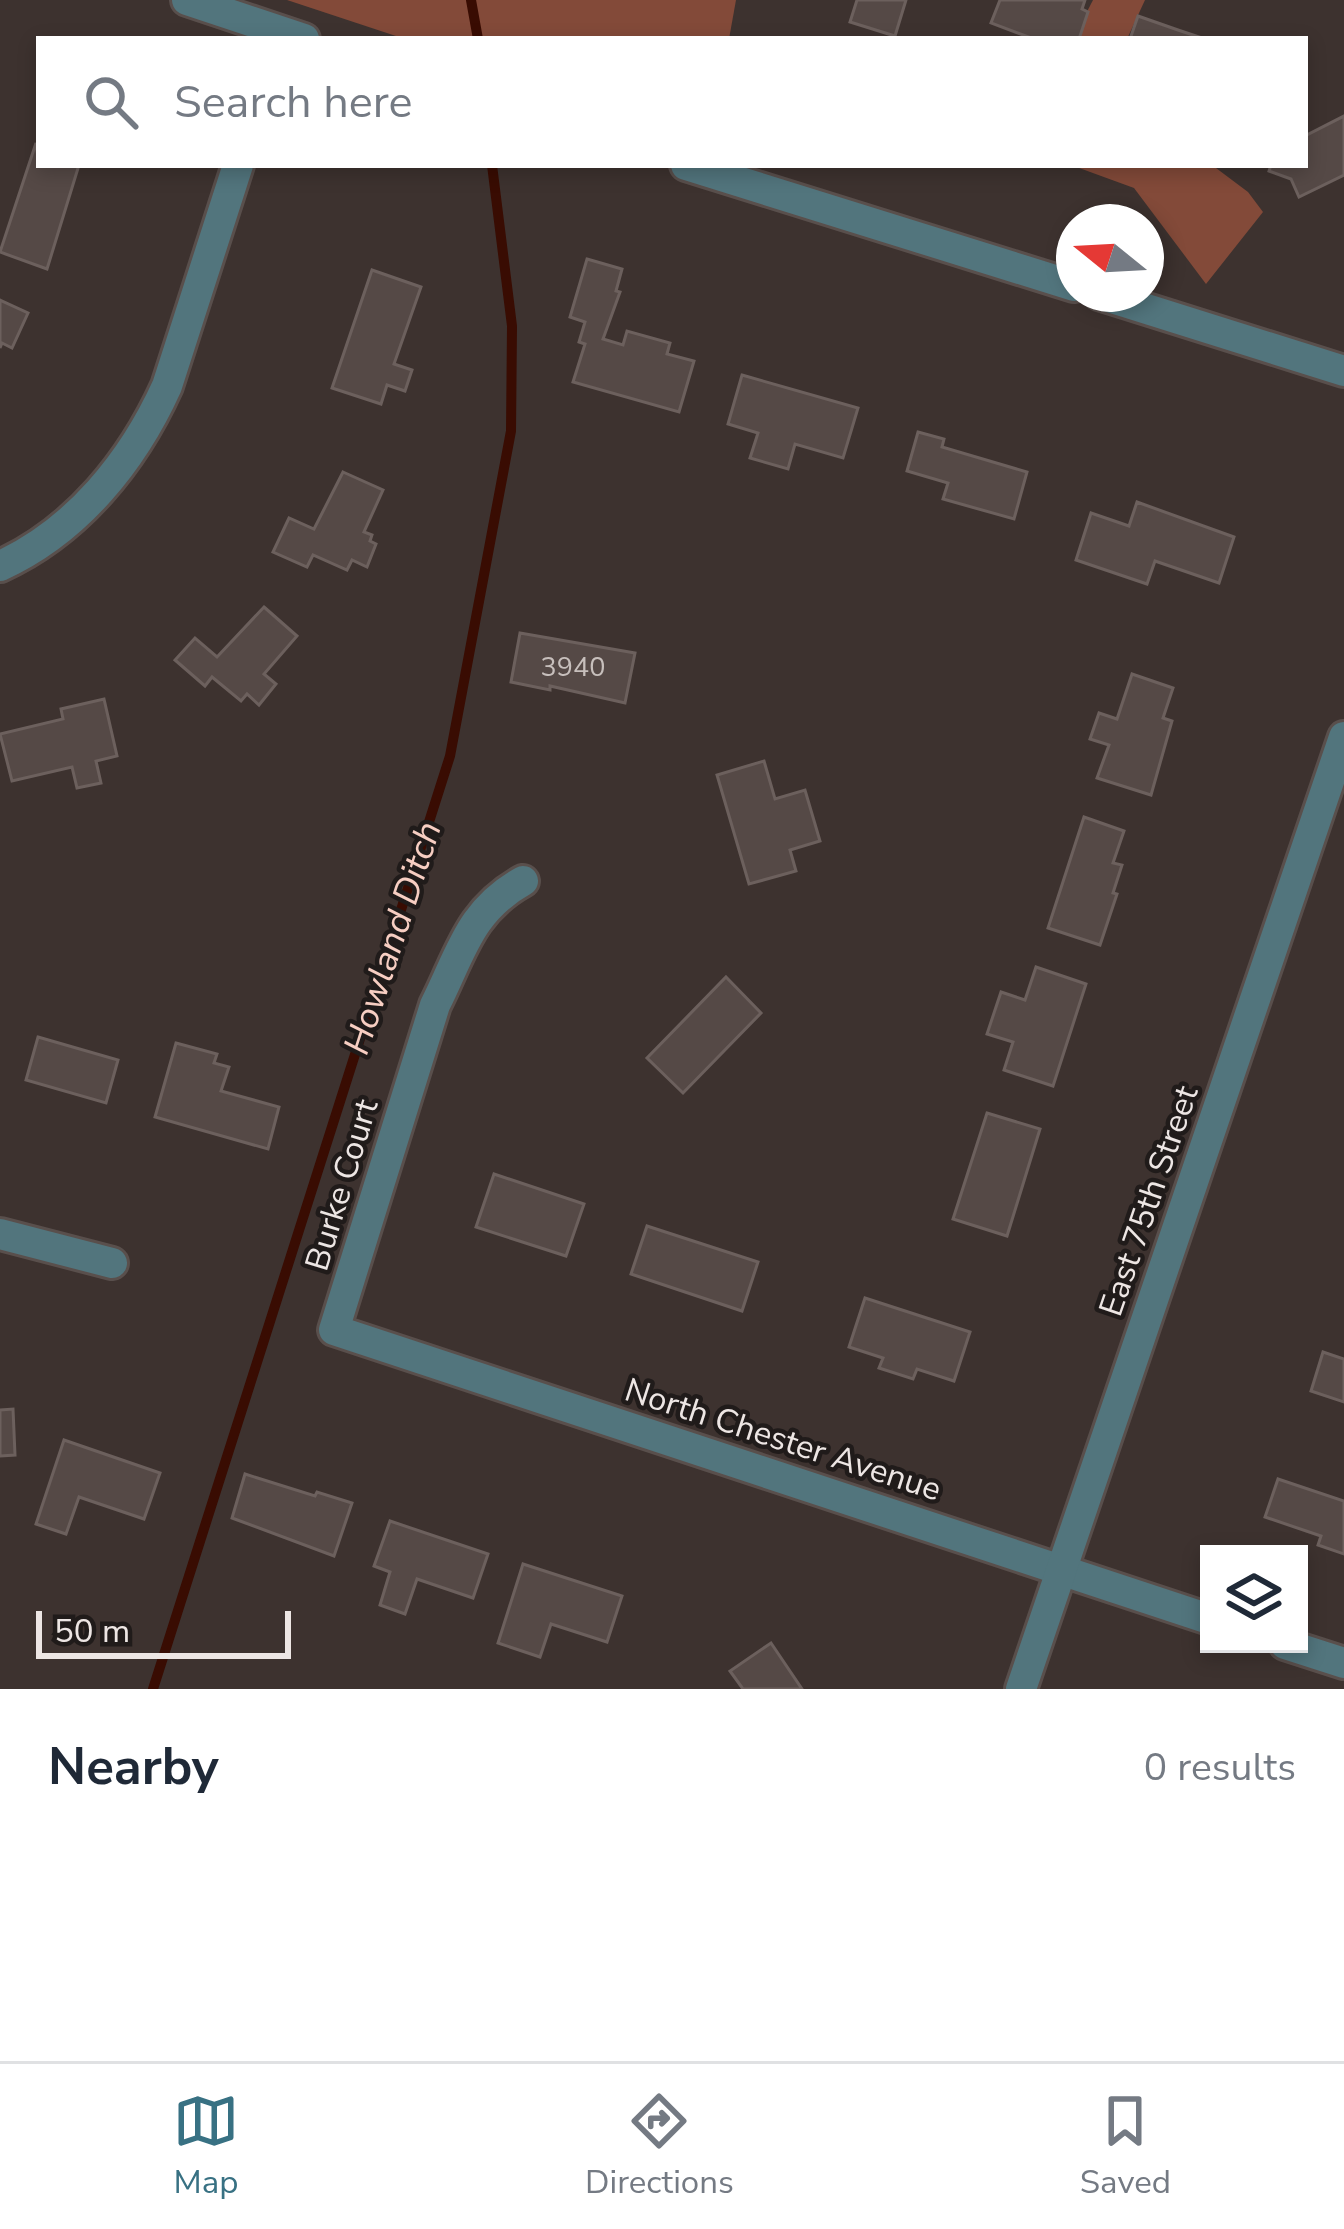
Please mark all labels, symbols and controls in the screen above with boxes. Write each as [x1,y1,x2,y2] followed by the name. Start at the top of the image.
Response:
[36,36,1308,168] search box
[78,69,144,135] icon: search
[174,72,413,133] text: Search here
[1056,204,1164,312] north arrow
[541,649,605,686] house number: 3940
[332,815,454,1061] water label: Howland Ditch
[1089,1079,1210,1322] street label: East 75th Street
[295,1093,390,1276] street label: Burke Court
[619,1368,947,1512] street label: North Chester Avenue
[1200,1545,1308,1653] map controls
[1200,1545,1308,1653] button: layers
[36,1605,291,1658] scale bar
[54,1609,130,1654] text: 50 m
[48,1732,219,1802] text: Nearby
[1144,1741,1296,1794] text: 0 results
[173,2088,239,2205] tab: Map
[585,2088,734,2205] tab: Directions
[1080,2088,1171,2205] tab: Saved

